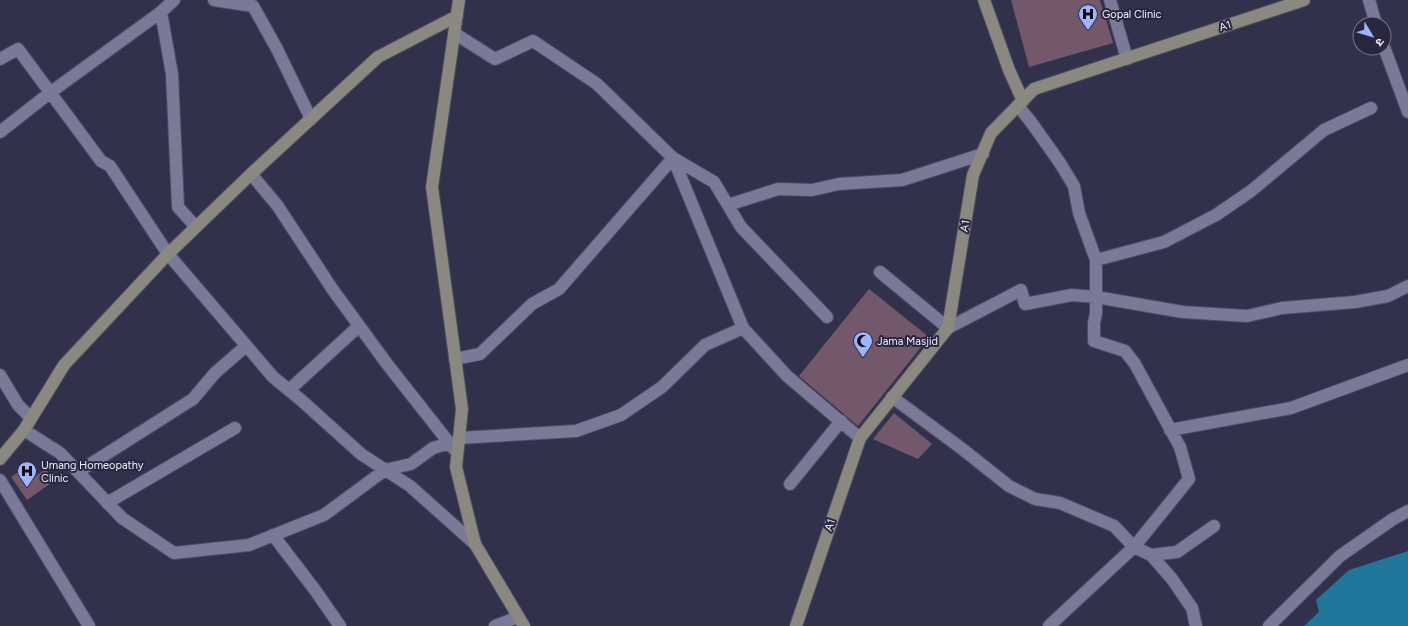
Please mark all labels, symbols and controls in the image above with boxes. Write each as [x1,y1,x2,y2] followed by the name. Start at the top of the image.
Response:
[1077,3,1099,31] hospital icon: Gopal Clinic
[1102,8,1162,21] place label: Gopal Clinic
[1352,16,1392,56] north arrow
[1217,18,1233,34] street label: A1
[1372,35,1387,49] text: उ
[958,219,972,233] street label: A1
[852,330,874,358] mosque icon: Jama Masjid
[877,335,938,348] place label: Jama Masjid
[41,459,144,485] place label: Umang Homeopathy Clinic
[16,460,38,488] hospital icon: Umang Homeopathy Clinic
[822,517,838,533] street label: A1

